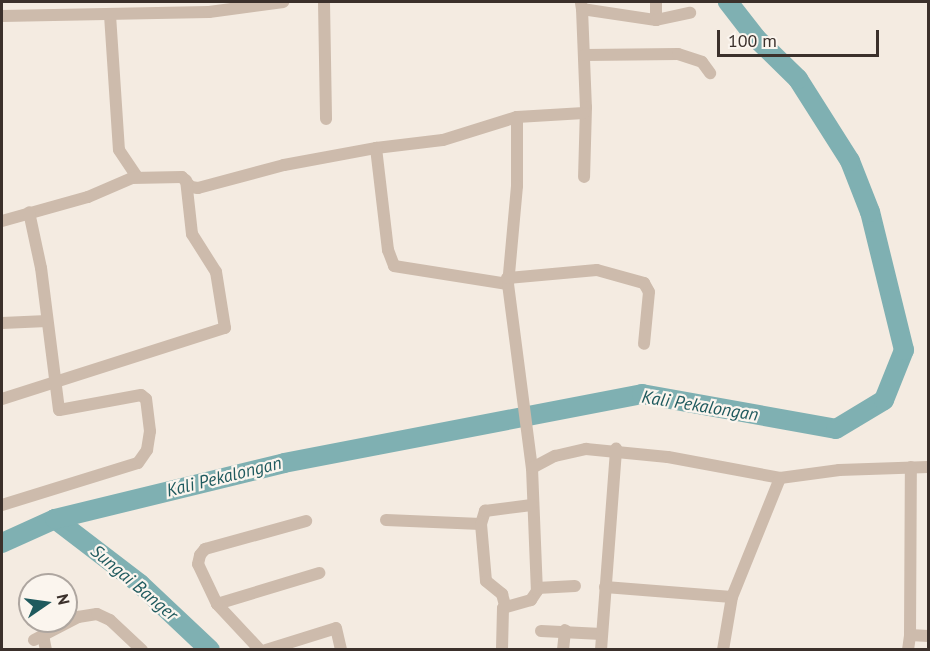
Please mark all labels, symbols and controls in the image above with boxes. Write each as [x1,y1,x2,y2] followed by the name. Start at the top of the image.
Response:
[720,18,882,56] scale bar
[728,29,777,52] text: 100 m
[640,386,760,426] water label: Kali Pekalongan
[164,452,284,502] water label: Kali Pekalongan
[86,541,182,625] water label: Sungai Banger
[18,573,78,633] north arrow
[53,592,75,607] text: N

